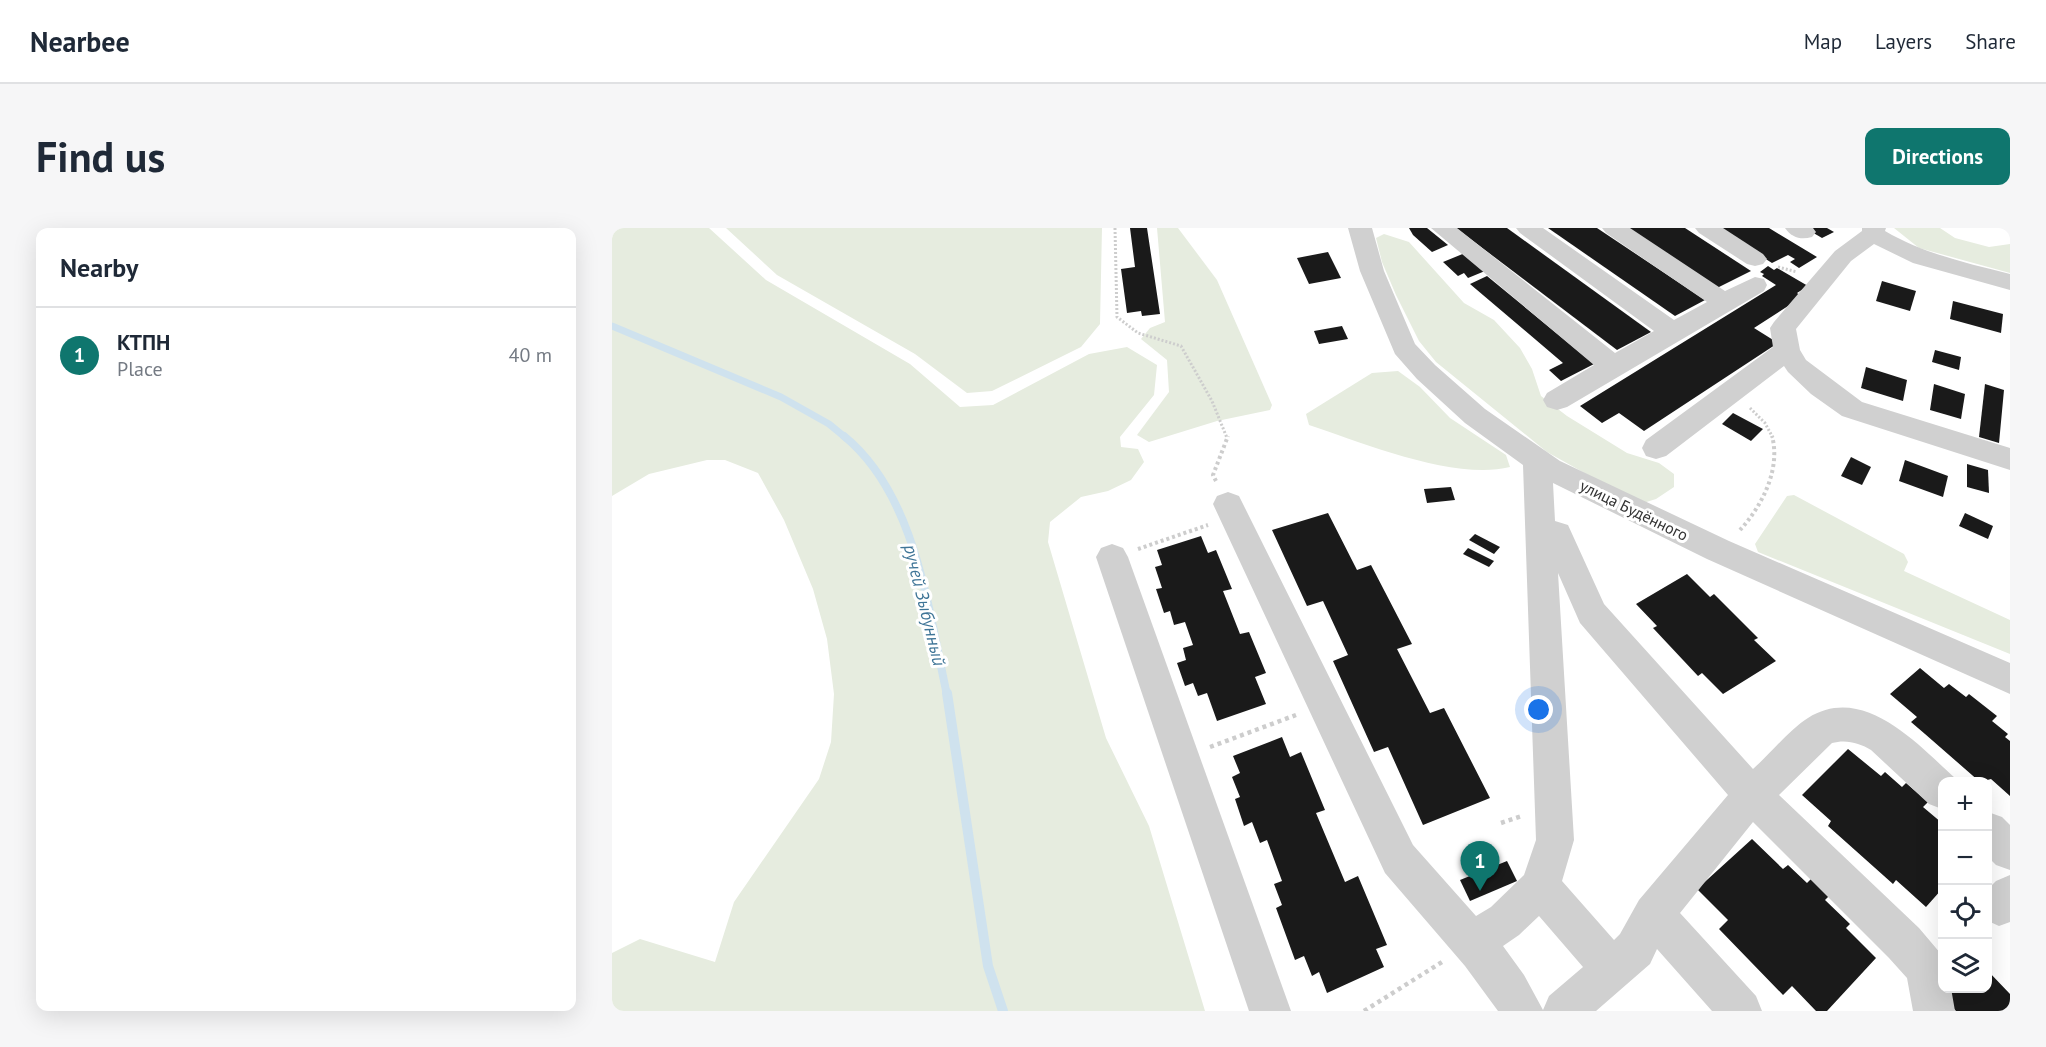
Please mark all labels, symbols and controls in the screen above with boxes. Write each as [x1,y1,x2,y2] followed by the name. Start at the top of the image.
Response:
[30,23,130,60] text: Nearbee
[1804,28,1842,55] text: Map
[1875,28,1932,55] text: Layers
[1965,28,2016,55] text: Share
[1865,128,2010,185] button: Directions
[36,129,165,184] text: Find us
[60,251,138,284] text: Nearby
[117,328,170,356] text: КТПН
[74,342,85,368] text: 1
[509,342,552,368] text: 40 m
[117,356,163,382] text: Place
[1577,475,1691,545] street label: улица Будённого
[899,541,951,668] water label: ручей Зыбунный
[1524,695,1553,724] your location
[1938,777,1992,993] map controls
[1938,777,1992,831] button: +
[1938,831,1992,885] button: −
[1460,842,1500,891] pin: 1
[1938,885,1992,939] button: locate
[1938,939,1992,993] button: layers

